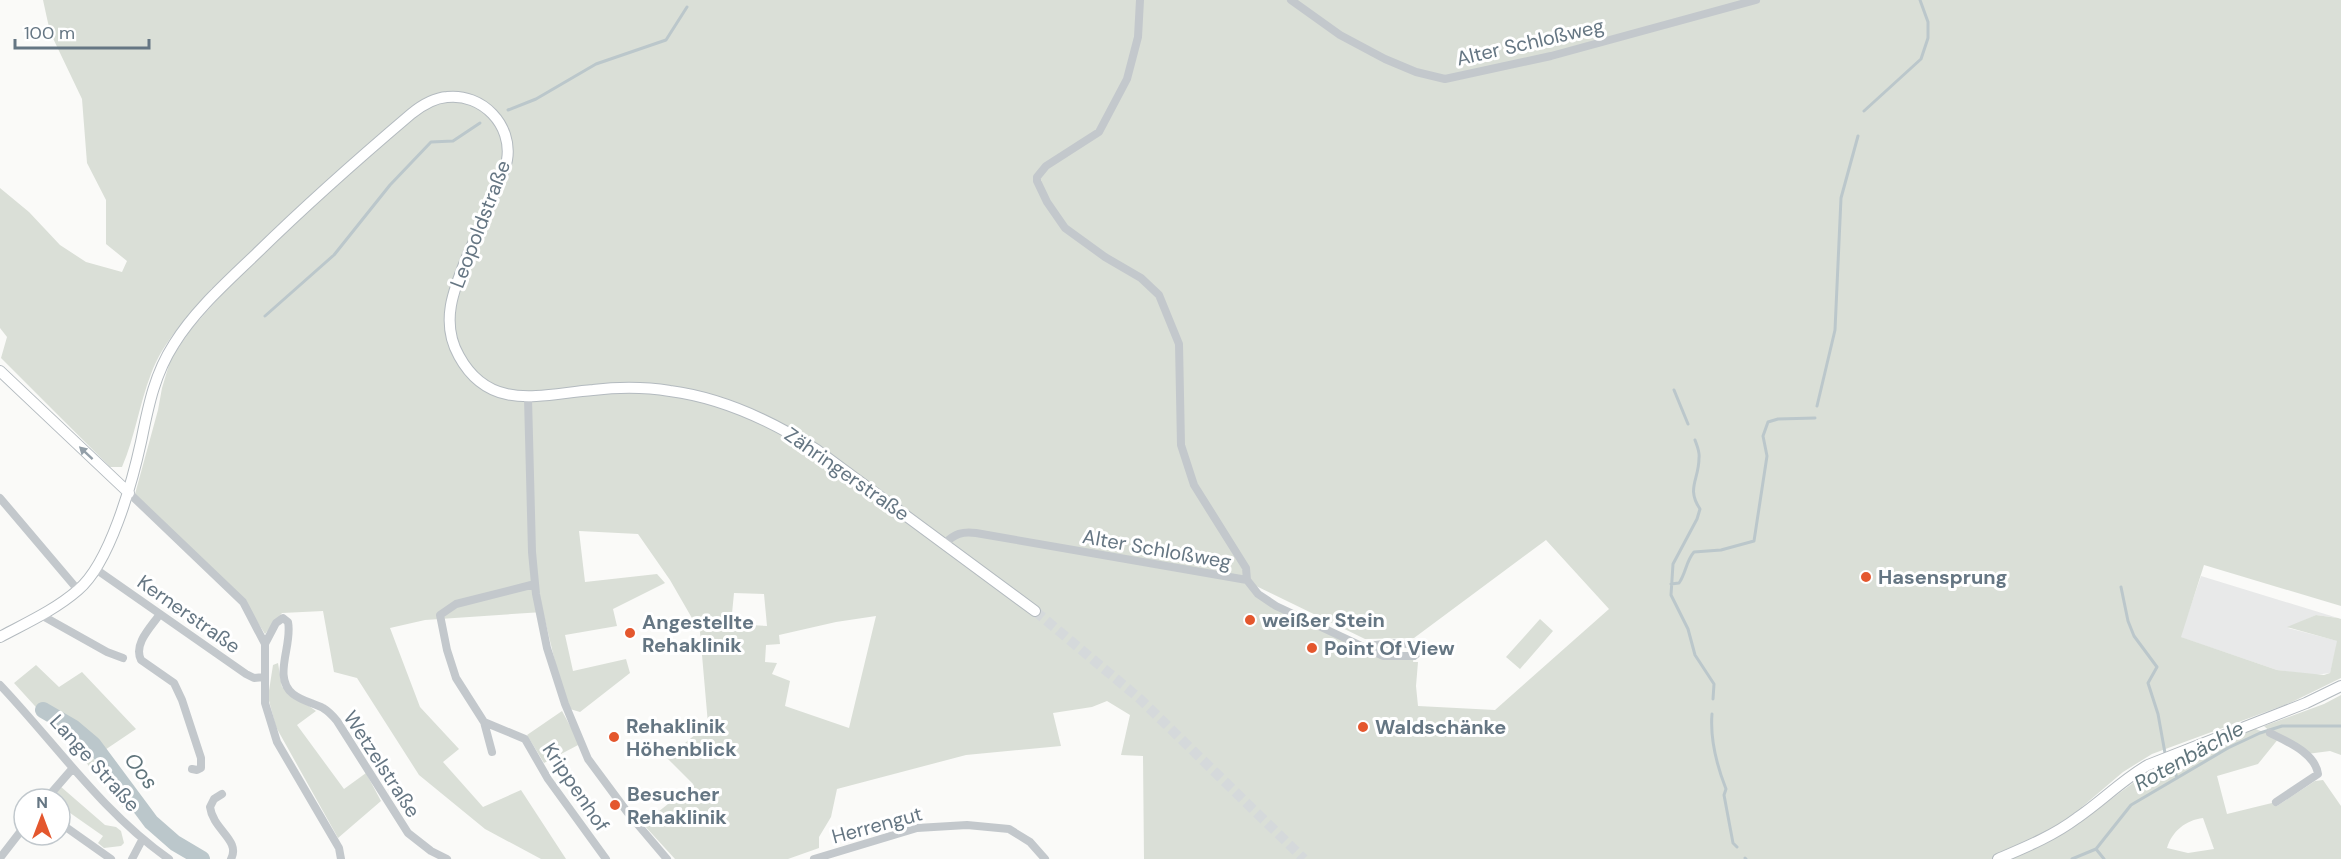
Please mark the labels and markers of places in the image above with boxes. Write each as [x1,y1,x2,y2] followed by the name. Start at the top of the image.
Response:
[1878,564,2008,590] place label: Hasensprung
[1859,570,1873,584] marker: Hasensprung
[1262,607,1385,633] place label: weißer Stein
[642,609,754,658] place label: Angestellte Rehaklinik
[1243,613,1257,627] marker: weißer Stein
[623,626,637,640] marker: Angestellte Rehaklinik
[1324,635,1455,661] place label: Point Of View
[1305,641,1319,655] marker: Point Of View
[626,713,737,762] place label: Rehaklinik Höhenblick
[1375,714,1506,740] place label: Waldschänke
[1356,720,1370,734] marker: Waldschänke
[607,730,621,744] marker: Rehaklinik Höhenblick
[627,781,727,830] place label: Besucher Rehaklinik
[608,798,622,812] marker: Besucher Rehaklinik

